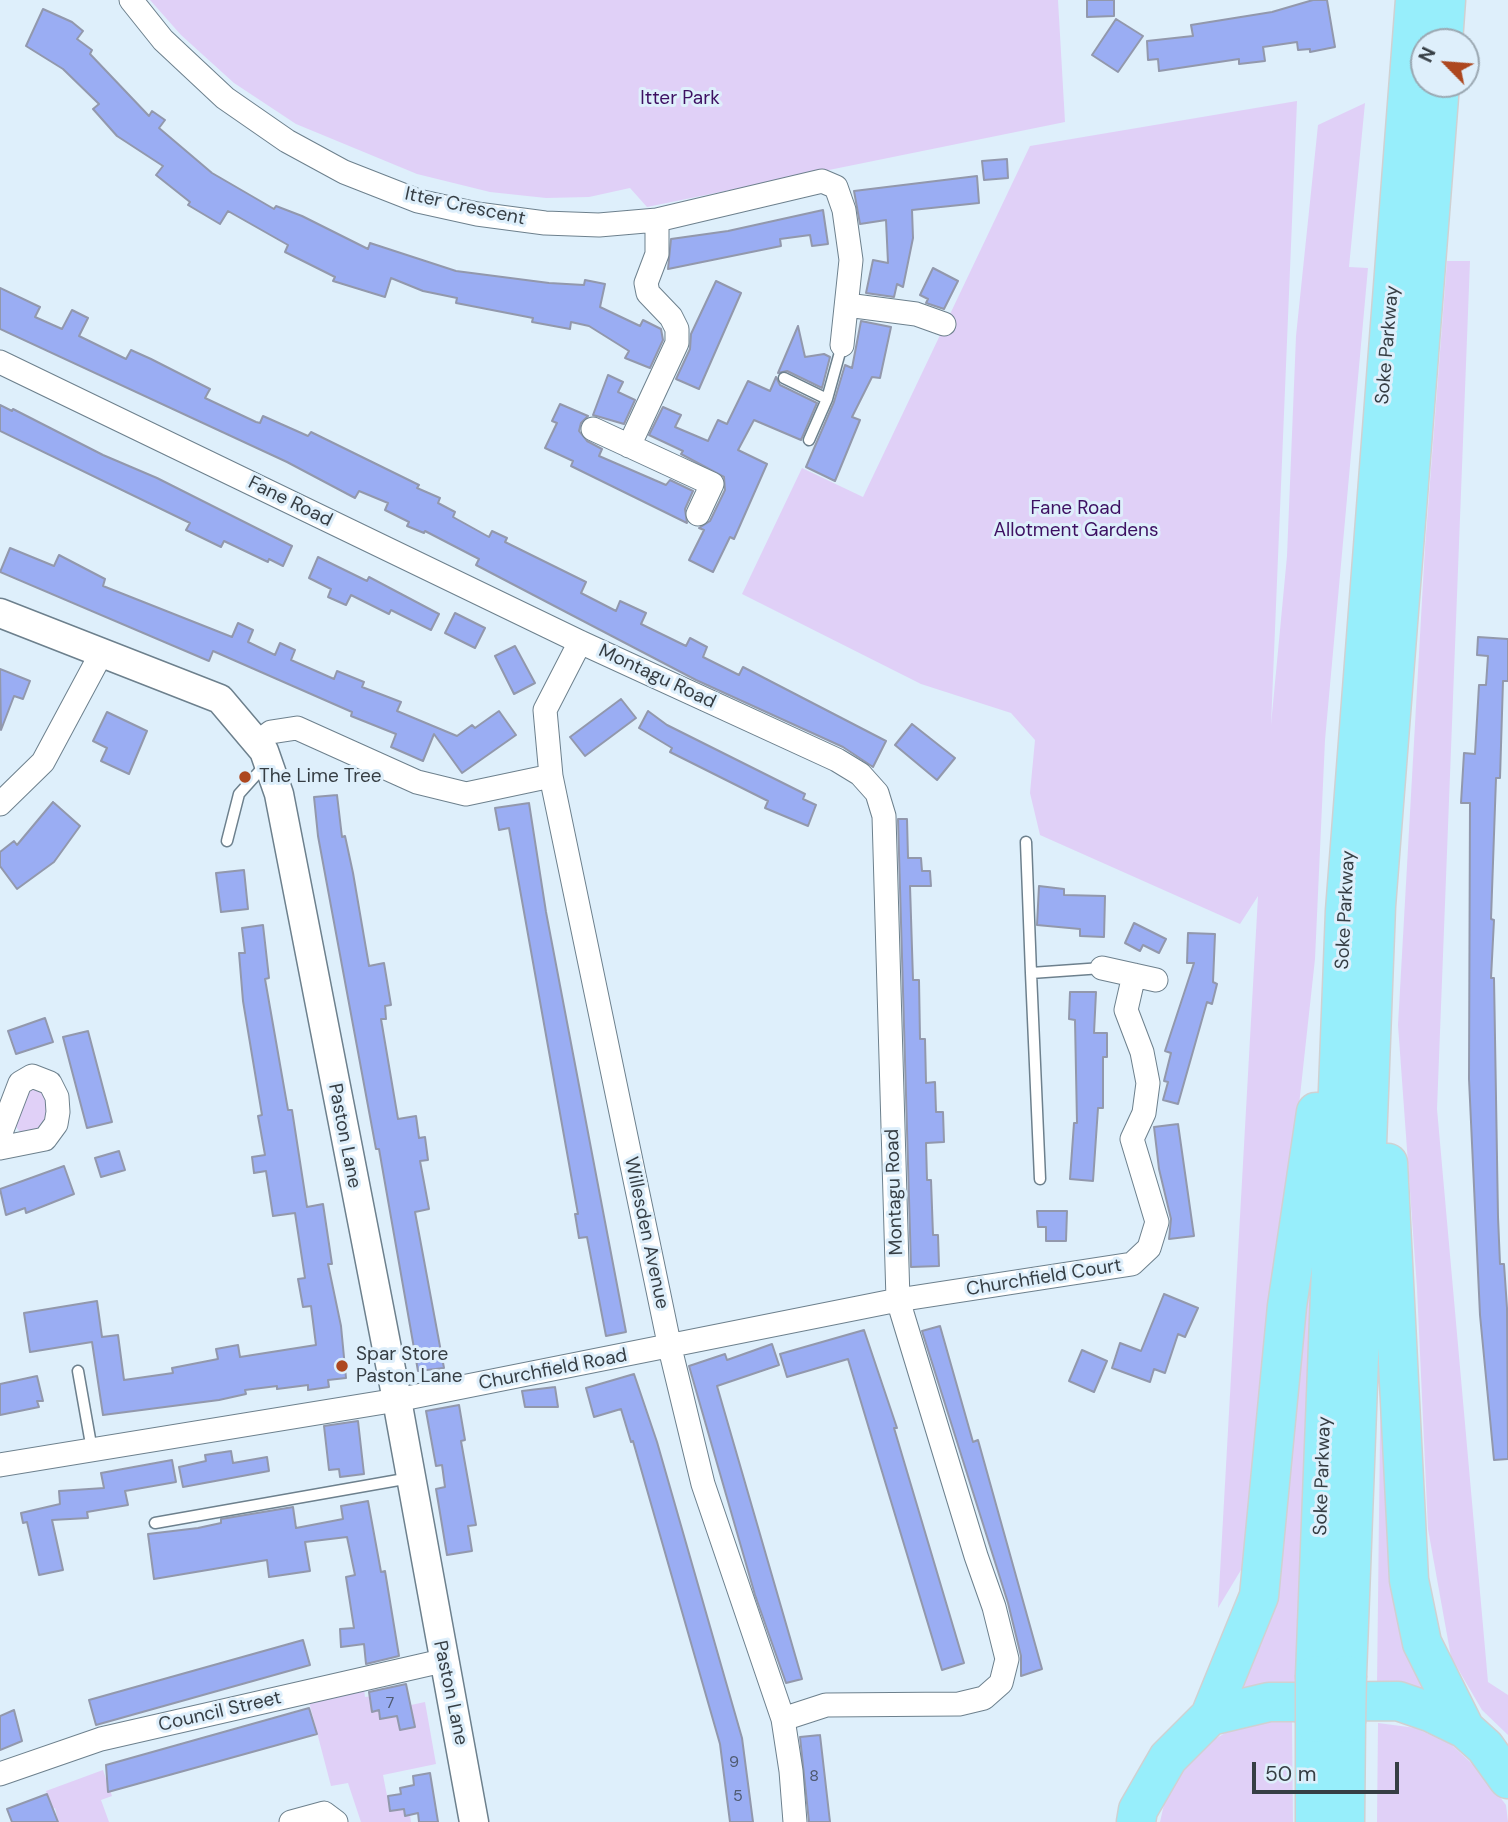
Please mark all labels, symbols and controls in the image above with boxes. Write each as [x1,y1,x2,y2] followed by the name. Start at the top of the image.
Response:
[1410,28,1480,98] north arrow
[1413,43,1442,66] text: N
[640,88,720,110] park label: Itter Park
[403,183,527,231] street label: Itter Crescent
[1371,285,1405,405] street label: Soke Parkway
[244,472,336,532] street label: Fane Road
[993,498,1159,542] park label: Fane Road Allotment Gardens
[595,640,719,714] street label: Montagu Road
[259,766,382,788] place label: The Lime Tree
[237,769,253,785] marker: The Lime Tree
[1331,850,1361,970] street label: Soke Parkway
[323,1082,365,1190] street label: Paston Lane
[881,1128,909,1256] street label: Montagu Road
[619,1155,673,1311] street label: Willesden Avenue
[965,1254,1123,1302] street label: Churchfield Court
[356,1344,462,1388] place label: Spar Store Paston Lane
[477,1344,629,1396] street label: Churchfield Road
[334,1358,350,1374] marker: Spar Store Paston Lane
[1310,1416,1336,1536] street label: Soke Parkway
[428,1639,472,1747] street label: Paston Lane
[156,1687,284,1737] street label: Council Street
[386,1694,394,1714] house number: 7
[1256,1748,1403,1792] scale bar
[729,1753,739,1773] house number: 9
[1265,1760,1316,1788] text: 50 m
[809,1767,819,1787] house number: 8
[733,1787,743,1807] house number: 5

